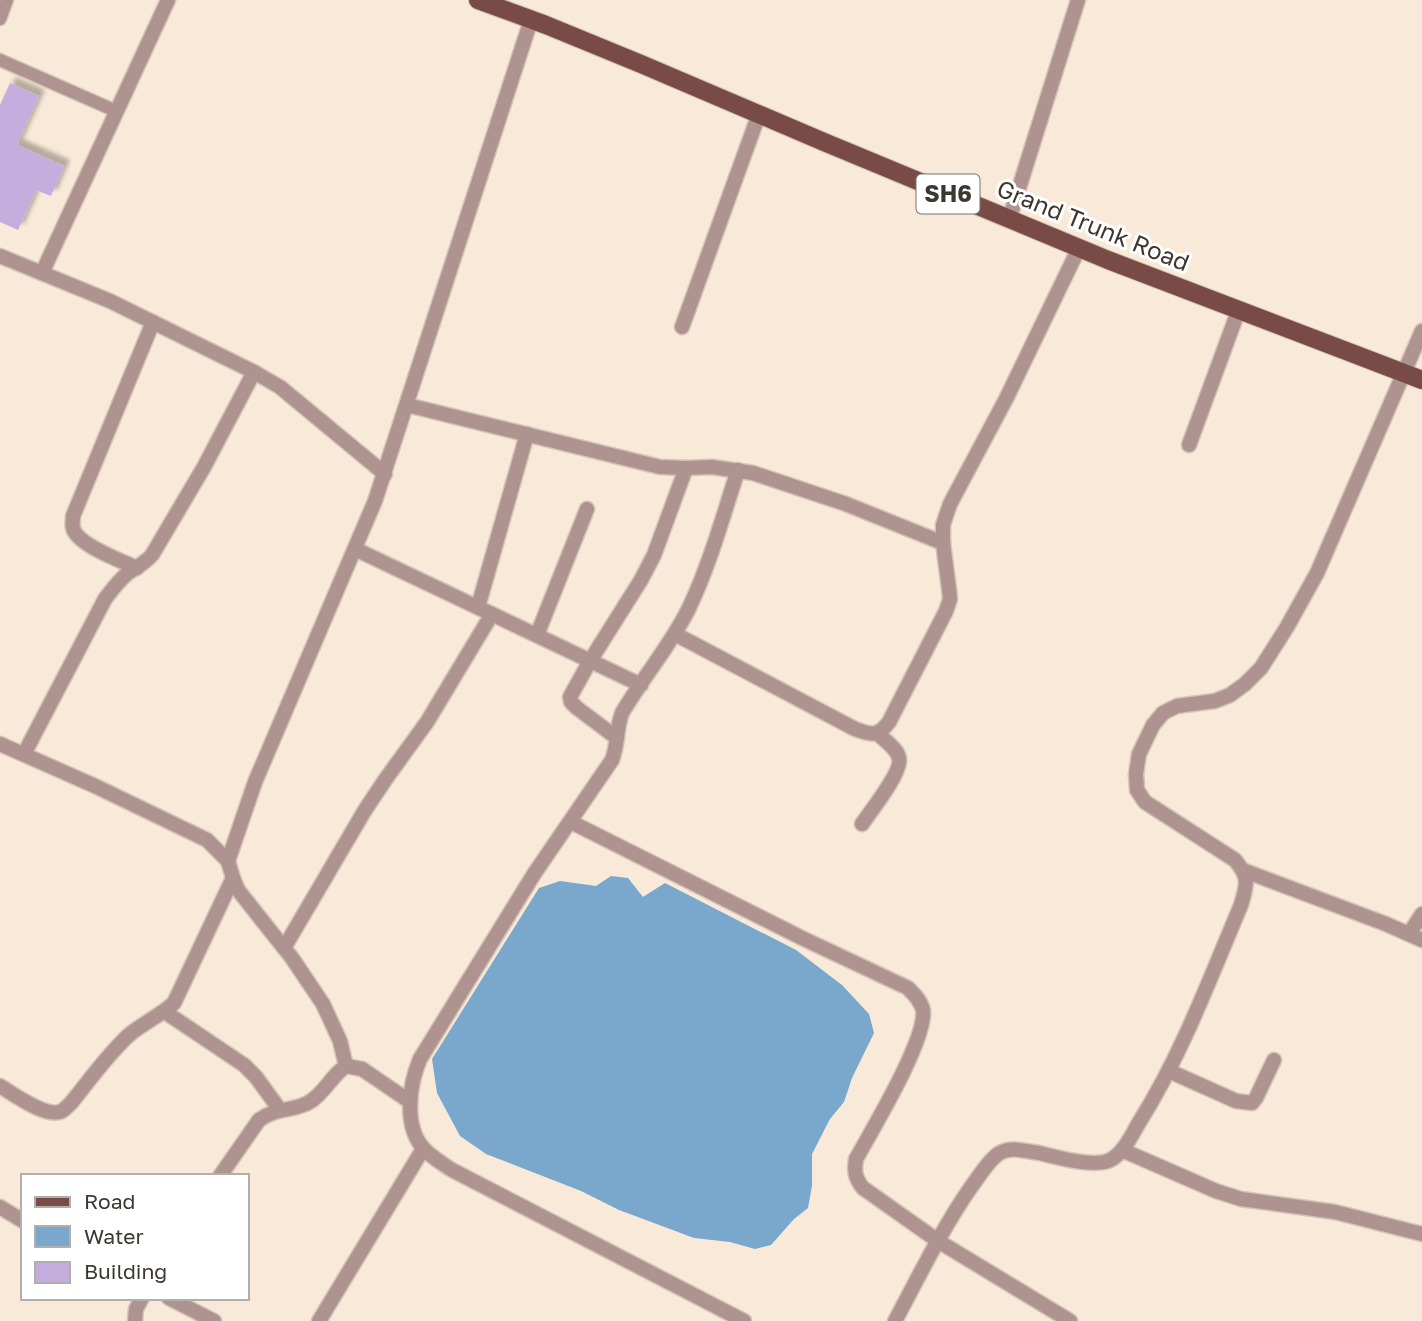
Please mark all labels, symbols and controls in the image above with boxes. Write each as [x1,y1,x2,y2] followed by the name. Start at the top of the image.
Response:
[993,173,1194,276] street label: Grand Trunk Road
[916,174,979,214] road number: SH6
[21,1174,248,1300] legend
[84,1188,135,1214] text: Road
[84,1223,144,1249] text: Water
[84,1258,167,1284] text: Building

